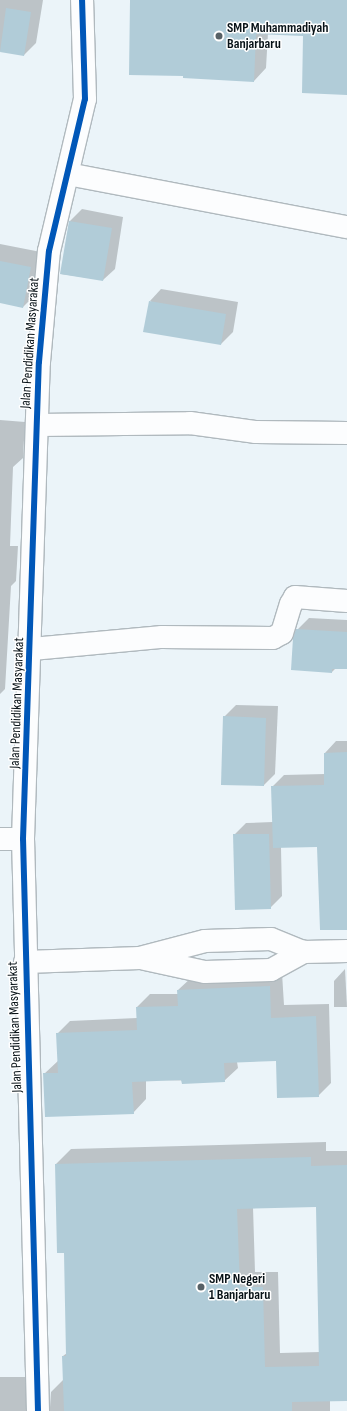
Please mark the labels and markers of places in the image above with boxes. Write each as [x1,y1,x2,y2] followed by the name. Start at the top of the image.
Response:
[227,20,328,52] place label: SMP Muhammadiyah Banjarbaru
[214,31,224,41] marker: SMP Muhammadiyah Banjarbaru
[209,1271,270,1304] place label: SMP Negeri 1 Banjarbaru
[196,1282,206,1292] marker: SMP Negeri 1 Banjarbaru

